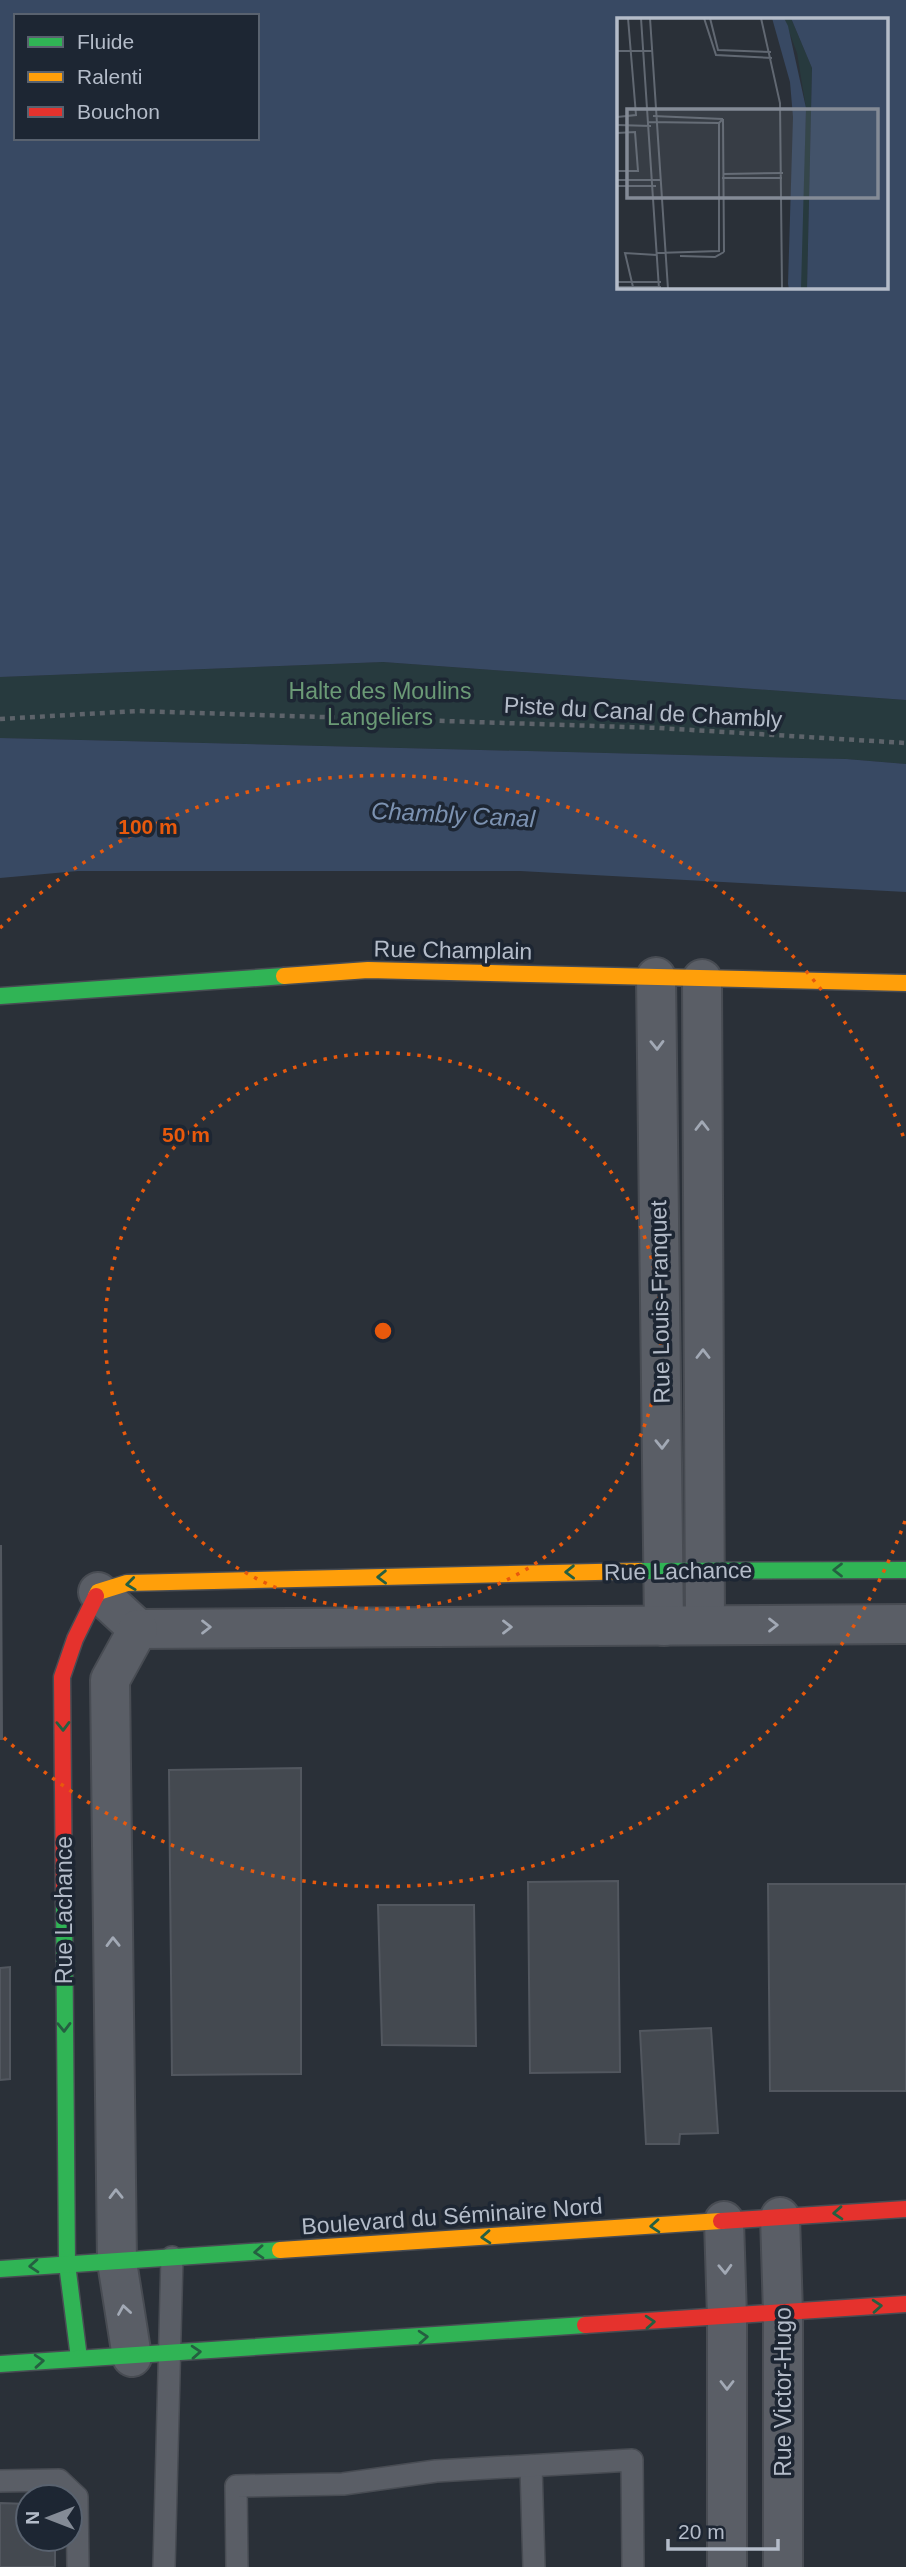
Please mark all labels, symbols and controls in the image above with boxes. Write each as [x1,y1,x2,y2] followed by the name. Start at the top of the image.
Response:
[14,14,259,140] legend
[617,18,888,289] inset map
[77,30,134,53] text: Fluide
[77,65,142,88] text: Ralenti
[77,100,160,123] text: Bouchon
[289,678,471,730] park label: Halte des Moulins Langeliers
[503,692,783,732] street label: Piste du Canal de Chambly
[370,797,536,832] water label: Chambly Canal
[118,815,178,838] text: 100 m
[374,936,532,964] street label: Rue Champlain
[649,1041,665,1051] one-way arrow
[694,1120,710,1131] one-way arrow
[162,1123,210,1146] text: 50 m
[645,1200,675,1404] street label: Rue Louis-Franquet
[371,1319,395,1343] centre of rings
[695,1348,711,1358] one-way arrow
[654,1439,669,1450] one-way arrow
[604,1557,752,1585] street label: Rue Lachance
[832,1562,843,1578] one-way arrow
[565,1564,575,1580] one-way arrow
[377,1569,388,1584] one-way arrow
[125,1576,136,1591] one-way arrow
[769,1617,779,1633] one-way arrow
[202,1619,212,1635] one-way arrow
[503,1619,513,1635] one-way arrow
[55,1721,71,1732] one-way arrow
[51,1836,77,1984] street label: Rue Lachance
[105,1936,121,1947] one-way arrow
[56,2022,72,2033] one-way arrow
[108,2188,123,2199] one-way arrow
[301,2193,603,2239] street label: Boulevard du Séminaire Nord
[832,2205,843,2220] one-way arrow
[650,2218,661,2233] one-way arrow
[480,2229,491,2244] one-way arrow
[253,2244,264,2259] one-way arrow
[28,2258,39,2273] one-way arrow
[718,2264,733,2275] one-way arrow
[872,2299,883,2314] one-way arrow
[117,2304,132,2315] one-way arrow
[770,2307,796,2477] street label: Rue Victor-Hugo
[645,2314,656,2329] one-way arrow
[418,2330,429,2345] one-way arrow
[191,2345,202,2360] one-way arrow
[34,2354,45,2369] one-way arrow
[719,2380,735,2391] one-way arrow
[14,2483,84,2553] north arrow
[668,2508,778,2552] scale bar
[22,2511,43,2525] text: N
[678,2520,725,2543] text: 20 m

